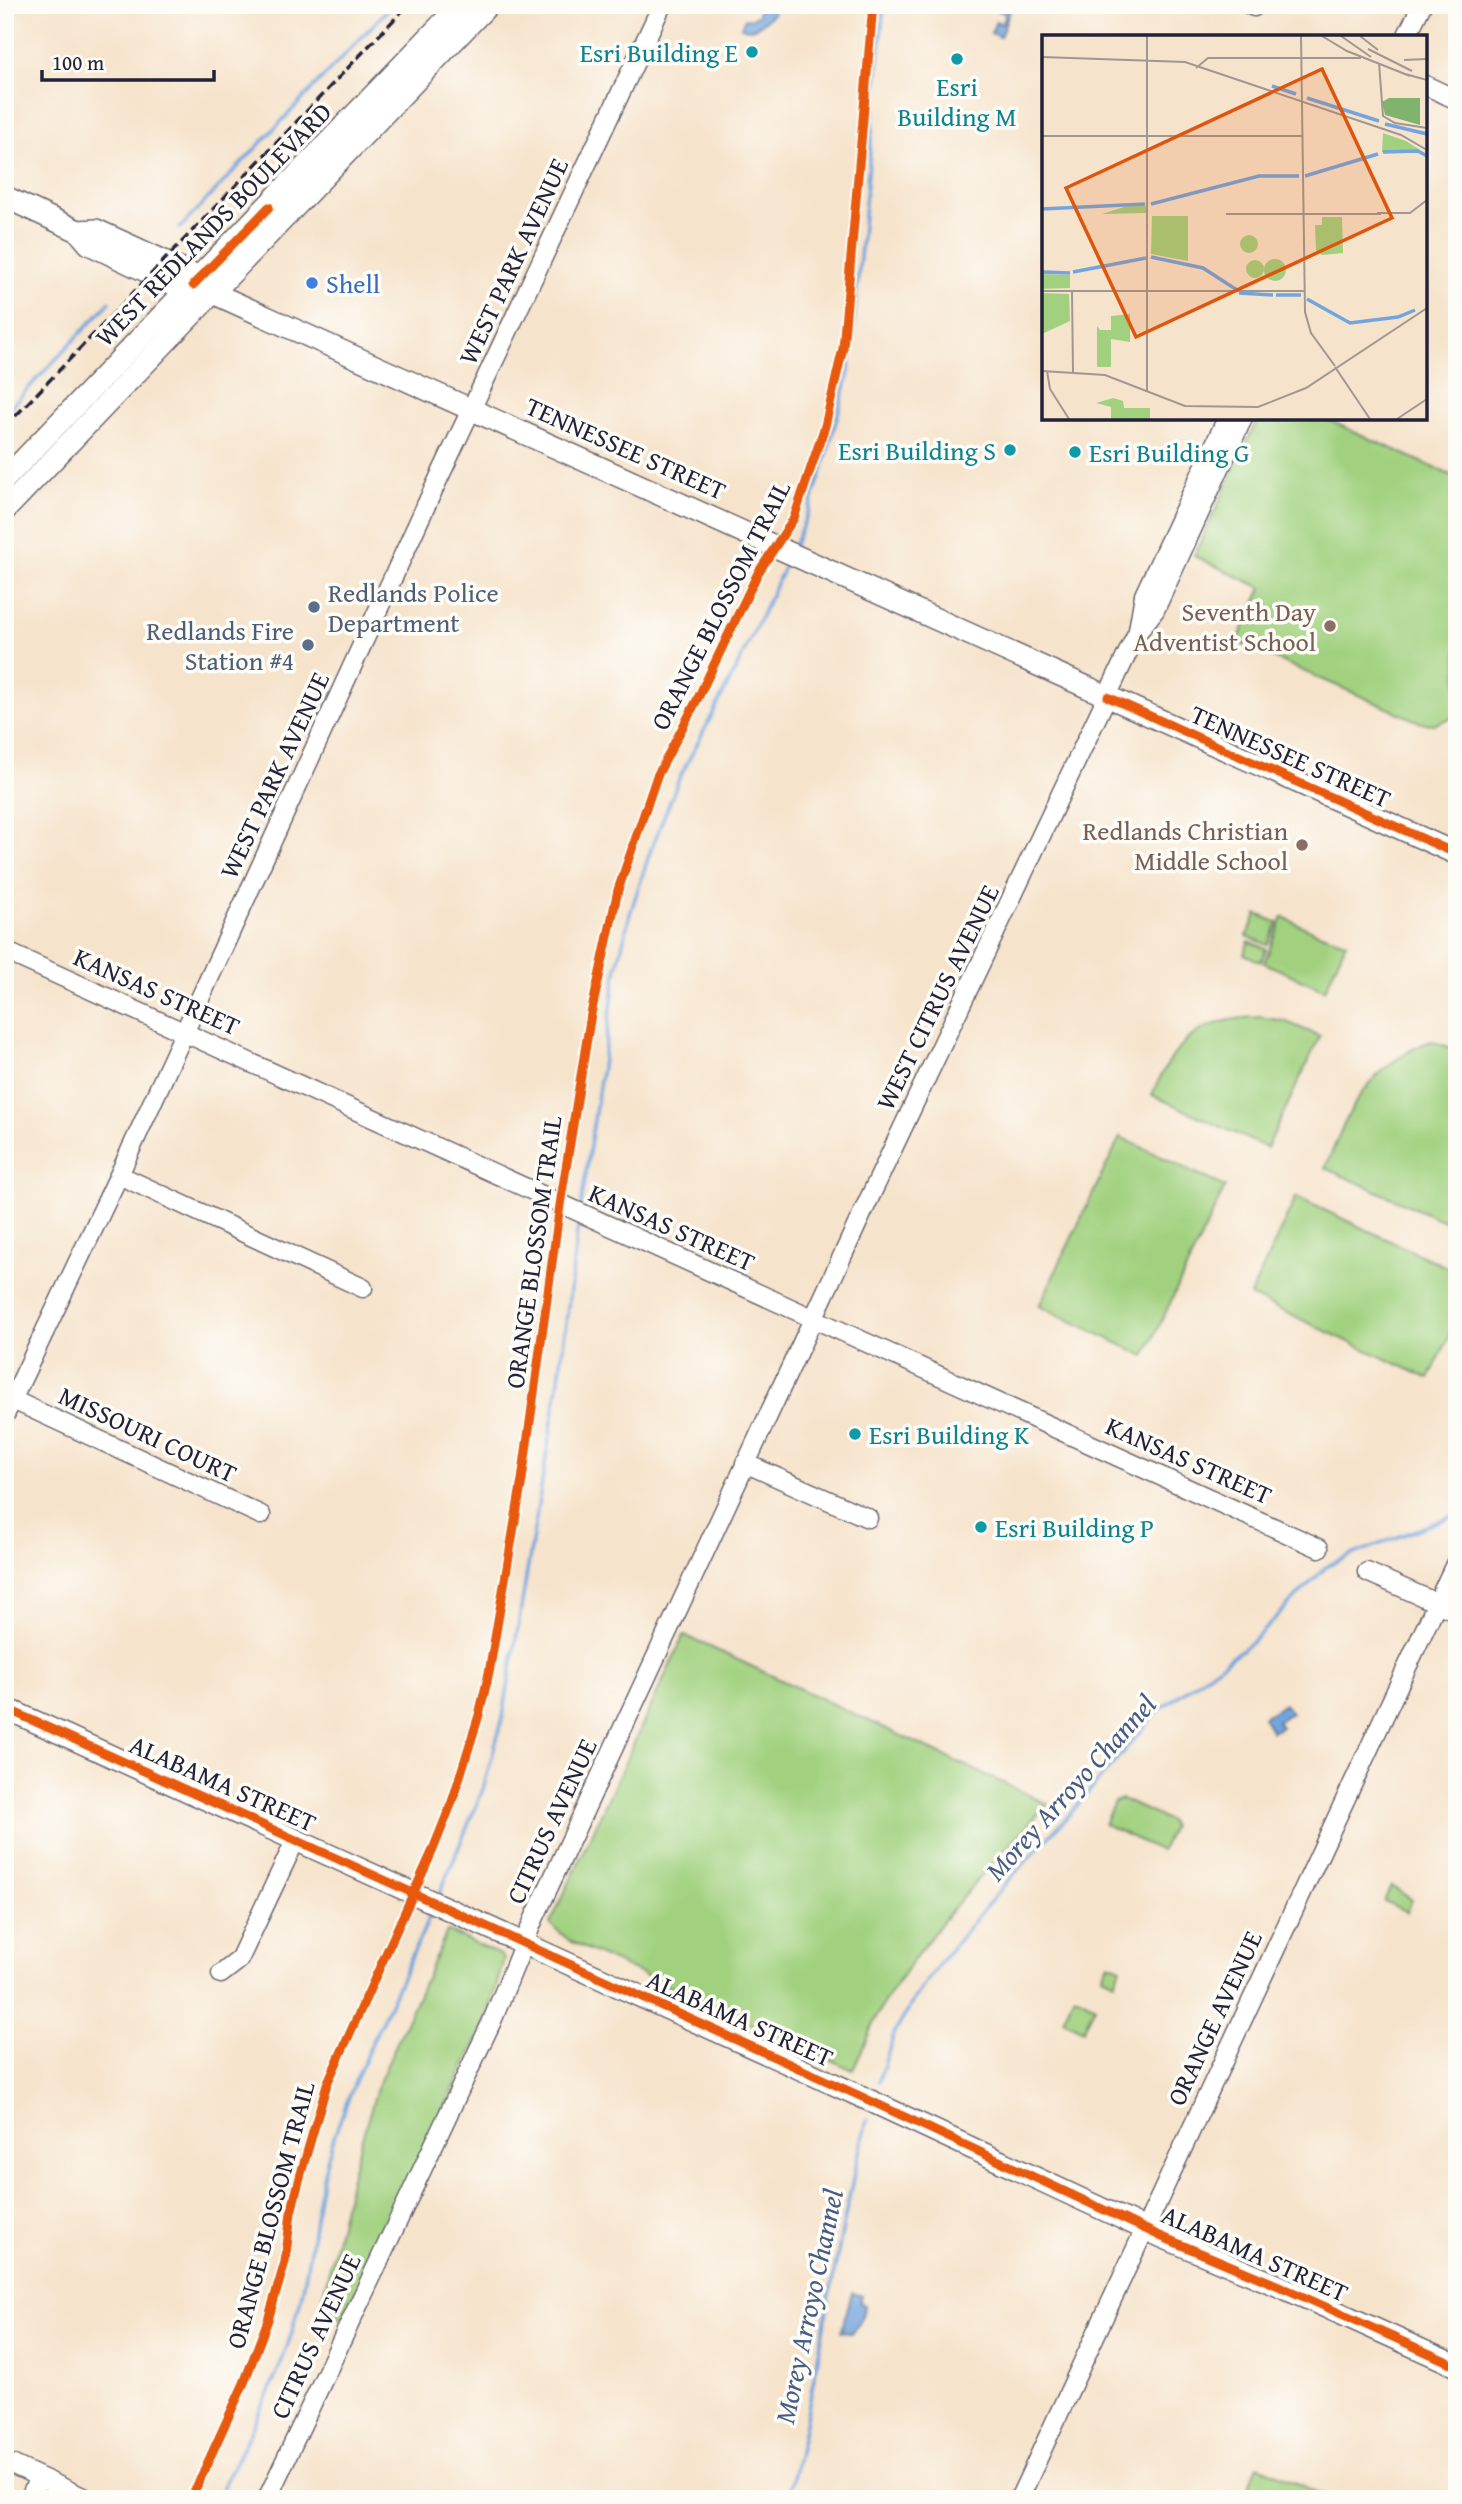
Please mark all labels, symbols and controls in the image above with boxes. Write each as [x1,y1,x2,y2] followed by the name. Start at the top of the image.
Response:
[580,33,738,72] place label: Esri Building E
[1042,35,1427,420] inset map
[42,38,214,82] scale bar
[744,44,760,60] marker: Esri Building E
[52,47,104,78] text: 100 m
[949,51,965,67] marker: Esri Building M
[897,67,1017,136] place label: Esri Building M
[86,93,340,355] street label: WEST REDLANDS BOULEVARD
[448,151,578,371] street label: WEST PARK AVENUE
[326,264,380,303] place label: Shell
[304,275,320,291] marker: Shell
[520,386,733,510] street label: TENNESSEE STREET
[838,431,996,470] place label: Esri Building S
[1089,433,1249,472] place label: Esri Building G
[1002,442,1018,458] marker: Esri Building S
[1067,444,1083,460] marker: Esri Building G
[640,473,800,736] street label: ORANGE BLOSSOM TRAIL
[328,573,499,642] place label: Redlands Police Department
[1133,592,1316,661] place label: Seventh Day Adventist School
[306,599,322,615] marker: Redlands Police Department
[146,611,294,680] place label: Redlands Fire Station #4
[1322,618,1338,634] marker: Seventh Day Adventist School
[300,637,316,653] marker: Redlands Fire Station #4
[209,665,339,885] street label: WEST PARK AVENUE
[1185,694,1398,818] street label: TENNESSEE STREET
[1082,811,1288,880] place label: Redlands Christian Middle School
[1294,837,1310,853] marker: Redlands Christian Middle School
[865,878,1009,1116] street label: WEST CITRUS AVENUE
[68,937,247,1045] street label: KANSAS STREET
[495,1113,572,1391] street label: ORANGE BLOSSOM TRAIL
[583,1173,762,1281] street label: KANSAS STREET
[53,1376,244,1493] street label: MISSOURI COURT
[1100,1406,1279,1514] street label: KANSAS STREET
[869,1415,1030,1454] place label: Esri Building K
[847,1426,863,1442] marker: Esri Building K
[995,1508,1154,1547] place label: Esri Building P
[973,1519,989,1535] marker: Esri Building P
[975,1684,1165,1889] water label: Morey Arroyo Channel
[123,1724,323,1842] street label: ALABAMA STREET
[496,1732,606,1910] street label: CITRUS AVENUE
[1156,1924,1272,2112] street label: ORANGE AVENUE
[640,1959,840,2077] street label: ALABAMA STREET
[216,2077,325,2353] street label: ORANGE BLOSSOM TRAIL
[763,2185,853,2427] water label: Morey Arroyo Channel
[1155,2194,1355,2312] street label: ALABAMA STREET
[260,2247,370,2425] street label: CITRUS AVENUE

